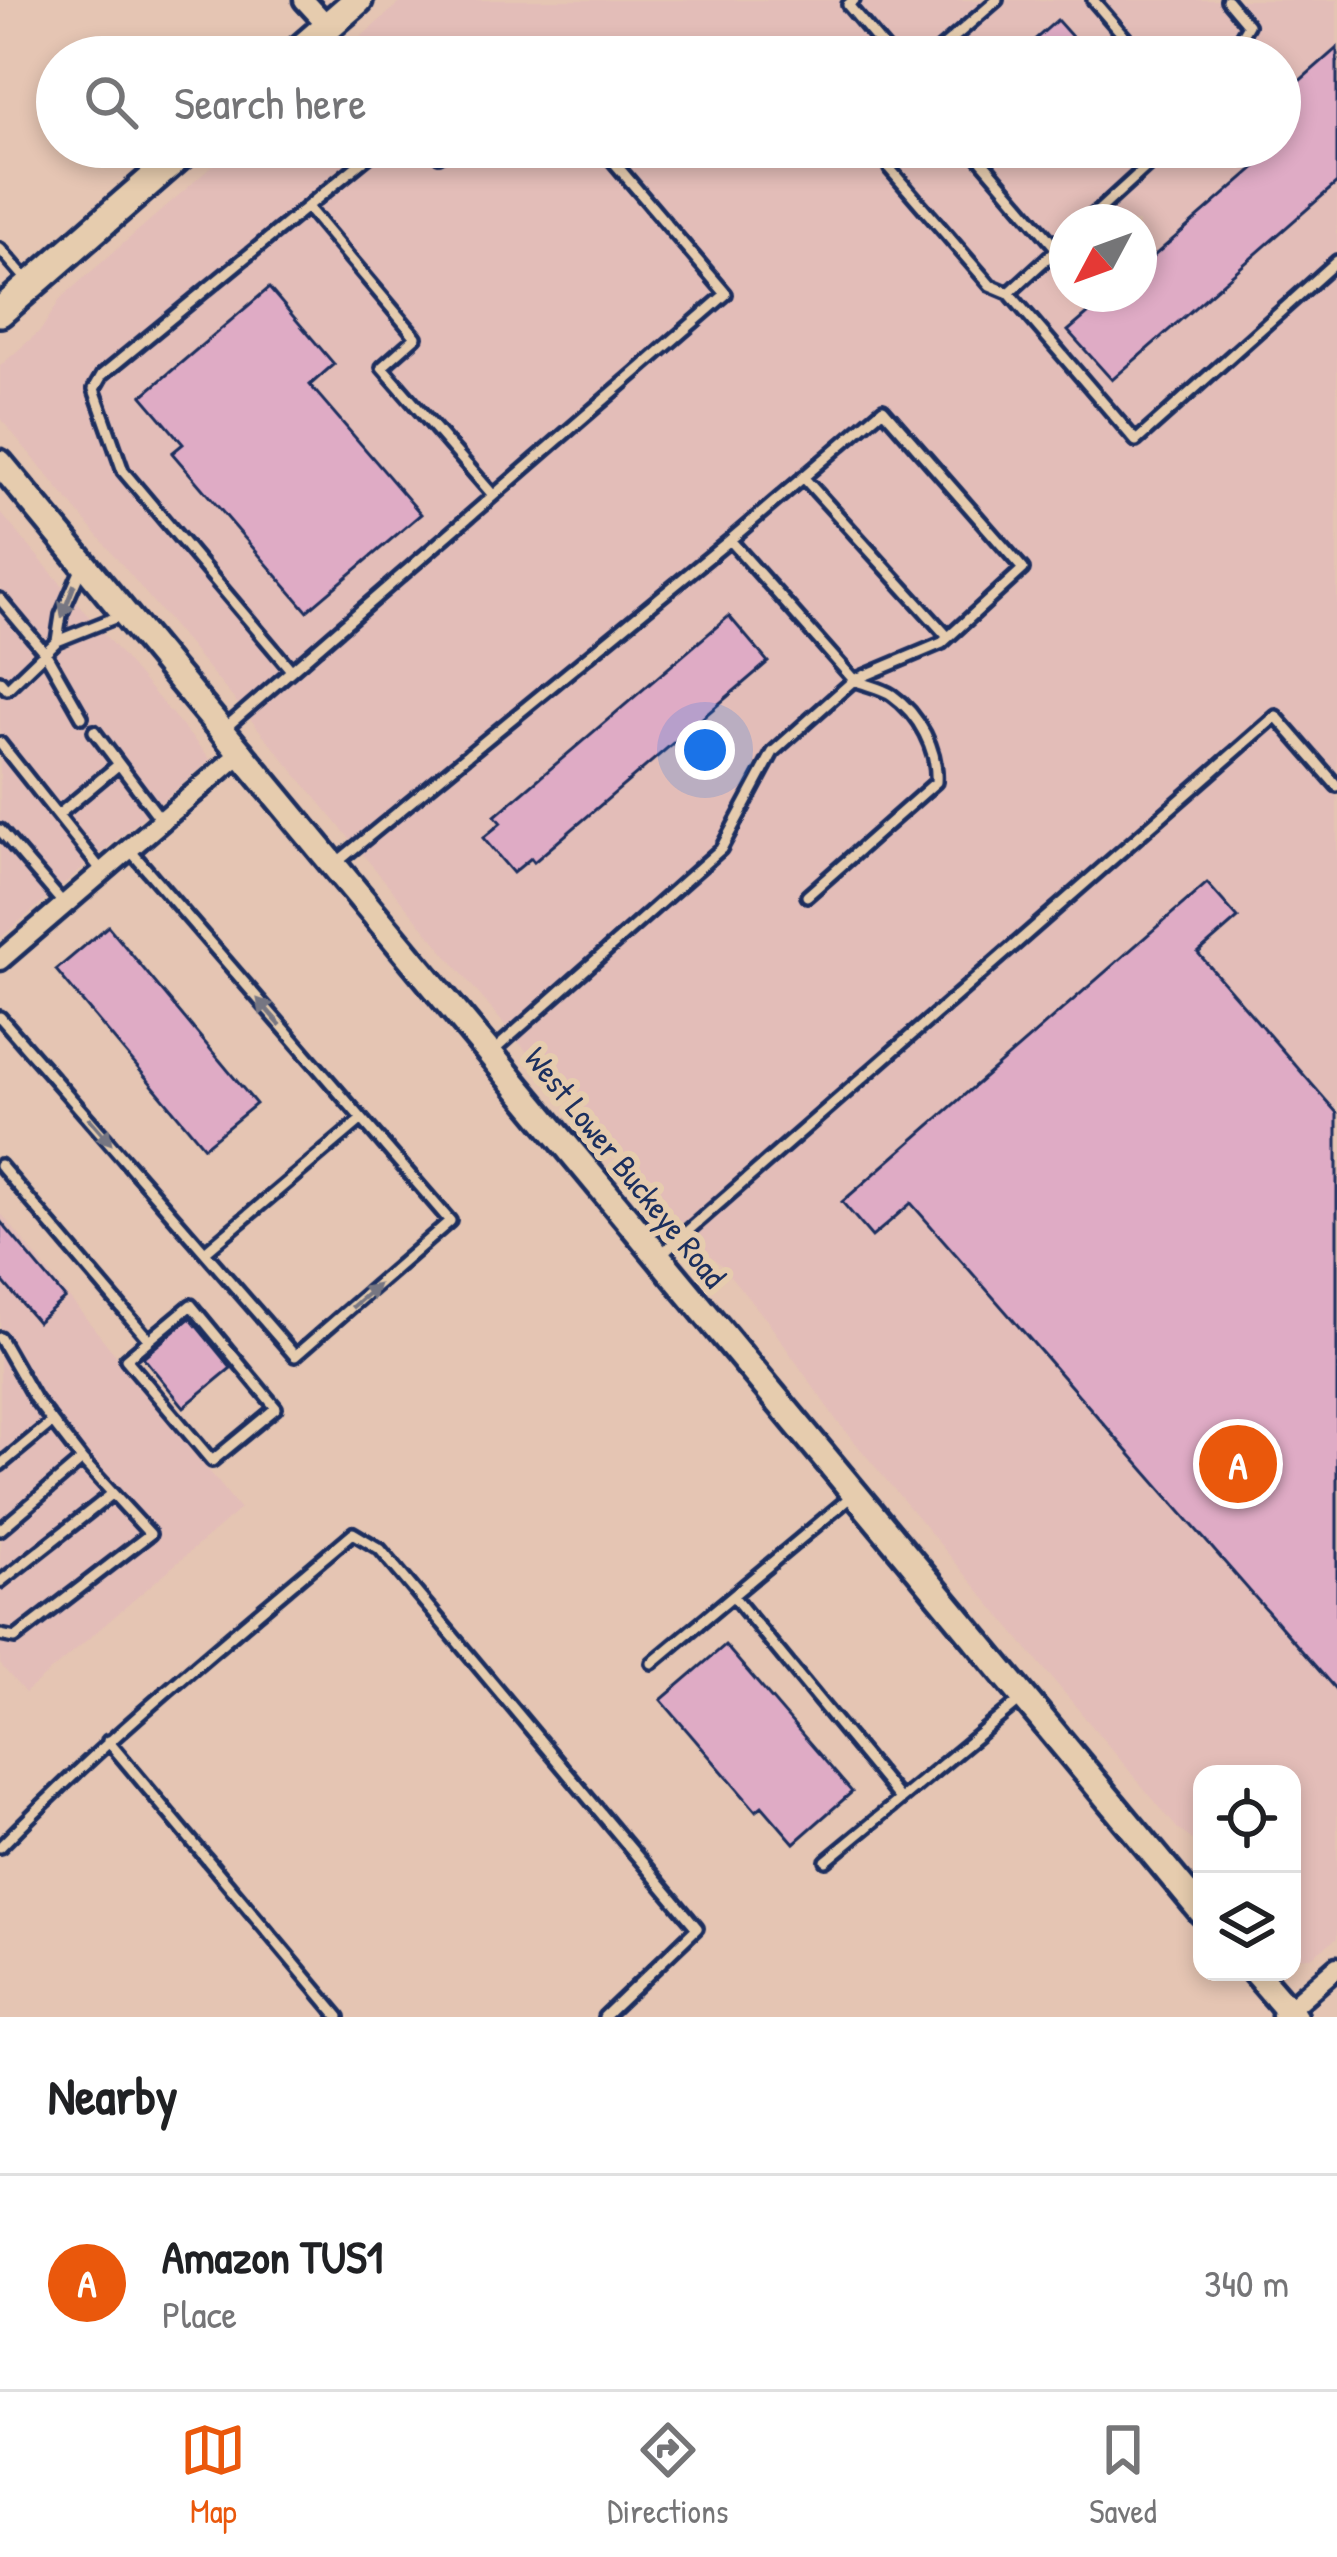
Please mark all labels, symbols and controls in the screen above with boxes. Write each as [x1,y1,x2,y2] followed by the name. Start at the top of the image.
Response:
[36,36,1301,168] search box
[78,69,144,135] icon: search
[174,72,366,133] text: Search here
[1049,204,1157,312] north arrow
[57,584,76,620] one-way arrow
[675,720,735,780] your location
[257,997,283,1027] one-way arrow
[514,1037,737,1297] street label: West Lower Buckeye Road
[86,1116,113,1146] one-way arrow
[349,1283,379,1309] one-way arrow
[1199,1419,1277,1509] pin: A
[1193,1765,1301,1981] map controls
[1193,1765,1301,1873] button: locate
[1193,1873,1301,1981] button: layers
[48,2061,178,2130] text: Nearby
[162,2226,383,2287] text: Amazon TUS1
[77,2256,97,2309] text: A
[1204,2256,1289,2309] text: 340 m
[162,2287,237,2340] text: Place
[180,2417,246,2533] tab: Map
[607,2417,729,2533] tab: Directions
[1089,2417,1157,2533] tab: Saved

